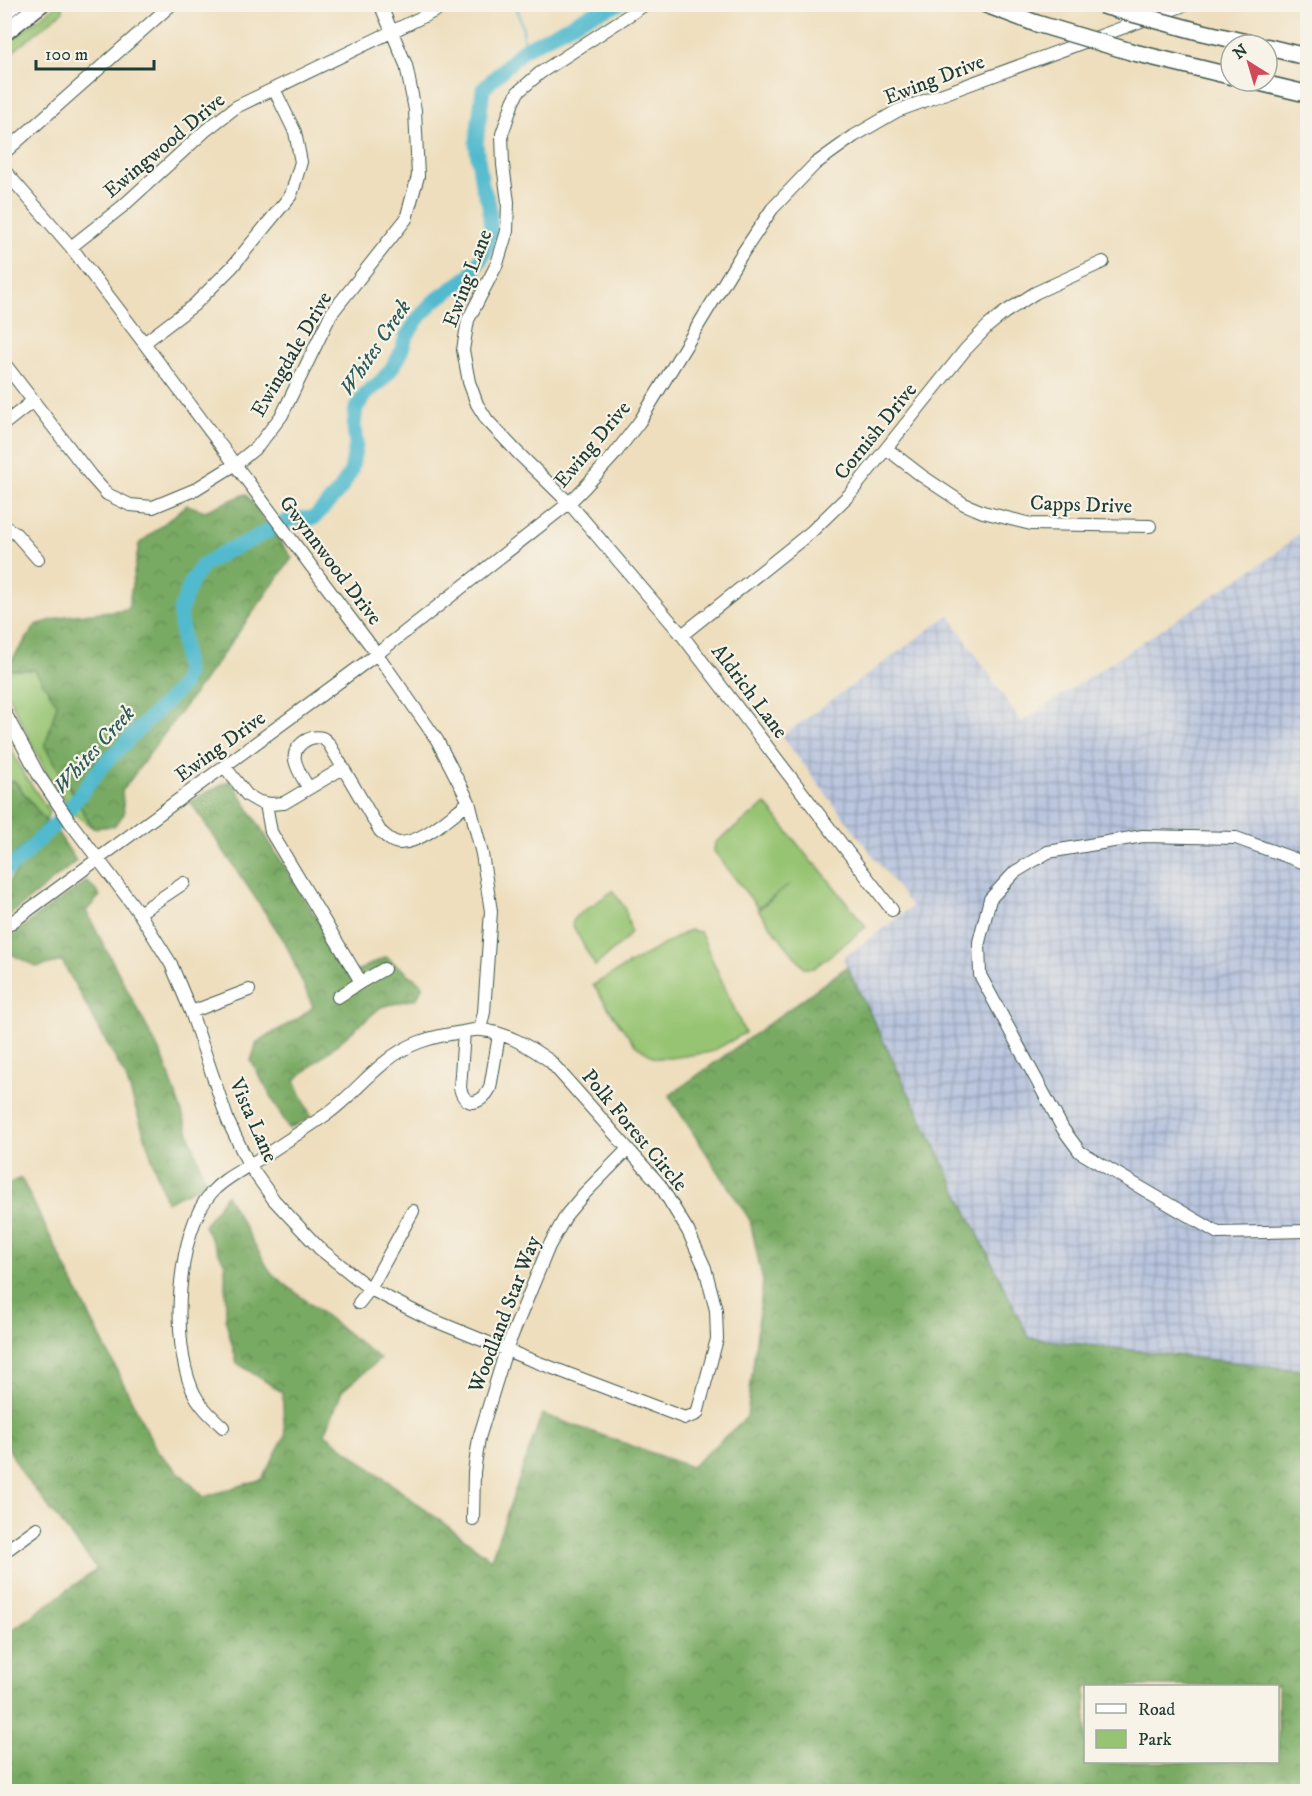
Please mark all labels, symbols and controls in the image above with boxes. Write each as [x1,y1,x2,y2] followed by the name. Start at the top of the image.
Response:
[36,33,154,71] scale bar
[1219,33,1279,93] north arrow
[1229,40,1252,64] text: N
[45,44,88,66] text: 100 m
[880,49,989,111] street label: Ewing Drive
[99,87,231,204] street label: Ewingwood Drive
[437,225,499,331] street label: Ewing Lane
[246,287,338,422] street label: Ewingdale Drive
[333,294,418,401] water label: Whites Creek
[829,378,923,486] street label: Cornish Drive
[549,396,637,494] street label: Ewing Drive
[1029,490,1133,520] street label: Capps Drive
[273,491,388,631] street label: Gwynnwood Drive
[705,639,793,744] street label: Aldrich Lane
[47,700,141,800] water label: Whites Creek
[170,705,271,788] street label: Ewing Drive
[576,1064,693,1197] street label: Polk Forest Circle
[223,1073,283,1167] street label: Vista Lane
[463,1231,547,1397] street label: Woodland Star Way
[1084,1685,1279,1763] legend
[1138,1699,1175,1721] text: Road
[1138,1729,1172,1751] text: Park

